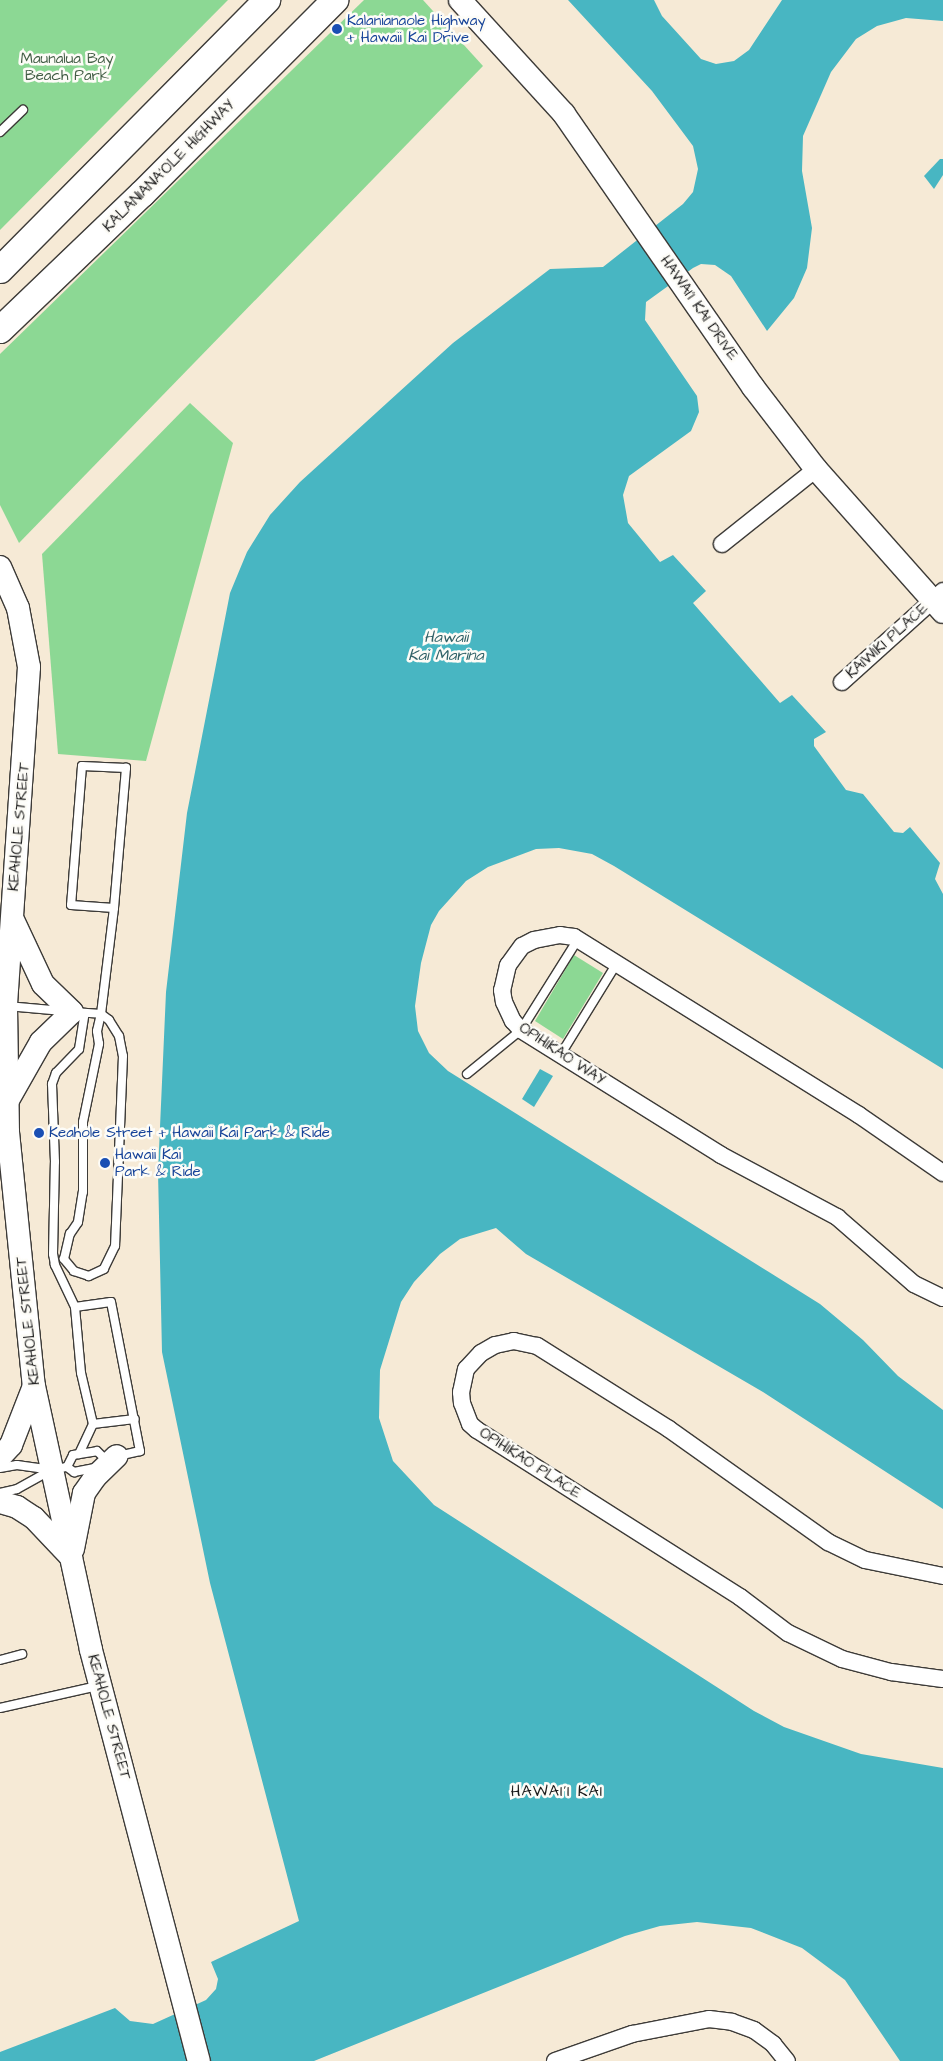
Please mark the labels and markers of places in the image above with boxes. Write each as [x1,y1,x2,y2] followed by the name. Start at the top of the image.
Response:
[347,11,486,46] place label: Kalanianaole Highway + Hawaii Kai Drive
[331,23,343,35] marker: Kalanianaole Highway + Hawaii Kai Drive
[49,1124,330,1142] place label: Keahole Street + Hawaii Kai Park & Ride
[33,1127,45,1139] marker: Keahole Street + Hawaii Kai Park & Ride
[115,1145,201,1180] place label: Hawaii Kai Park & Ride
[99,1157,111,1169] marker: Hawaii Kai Park & Ride

